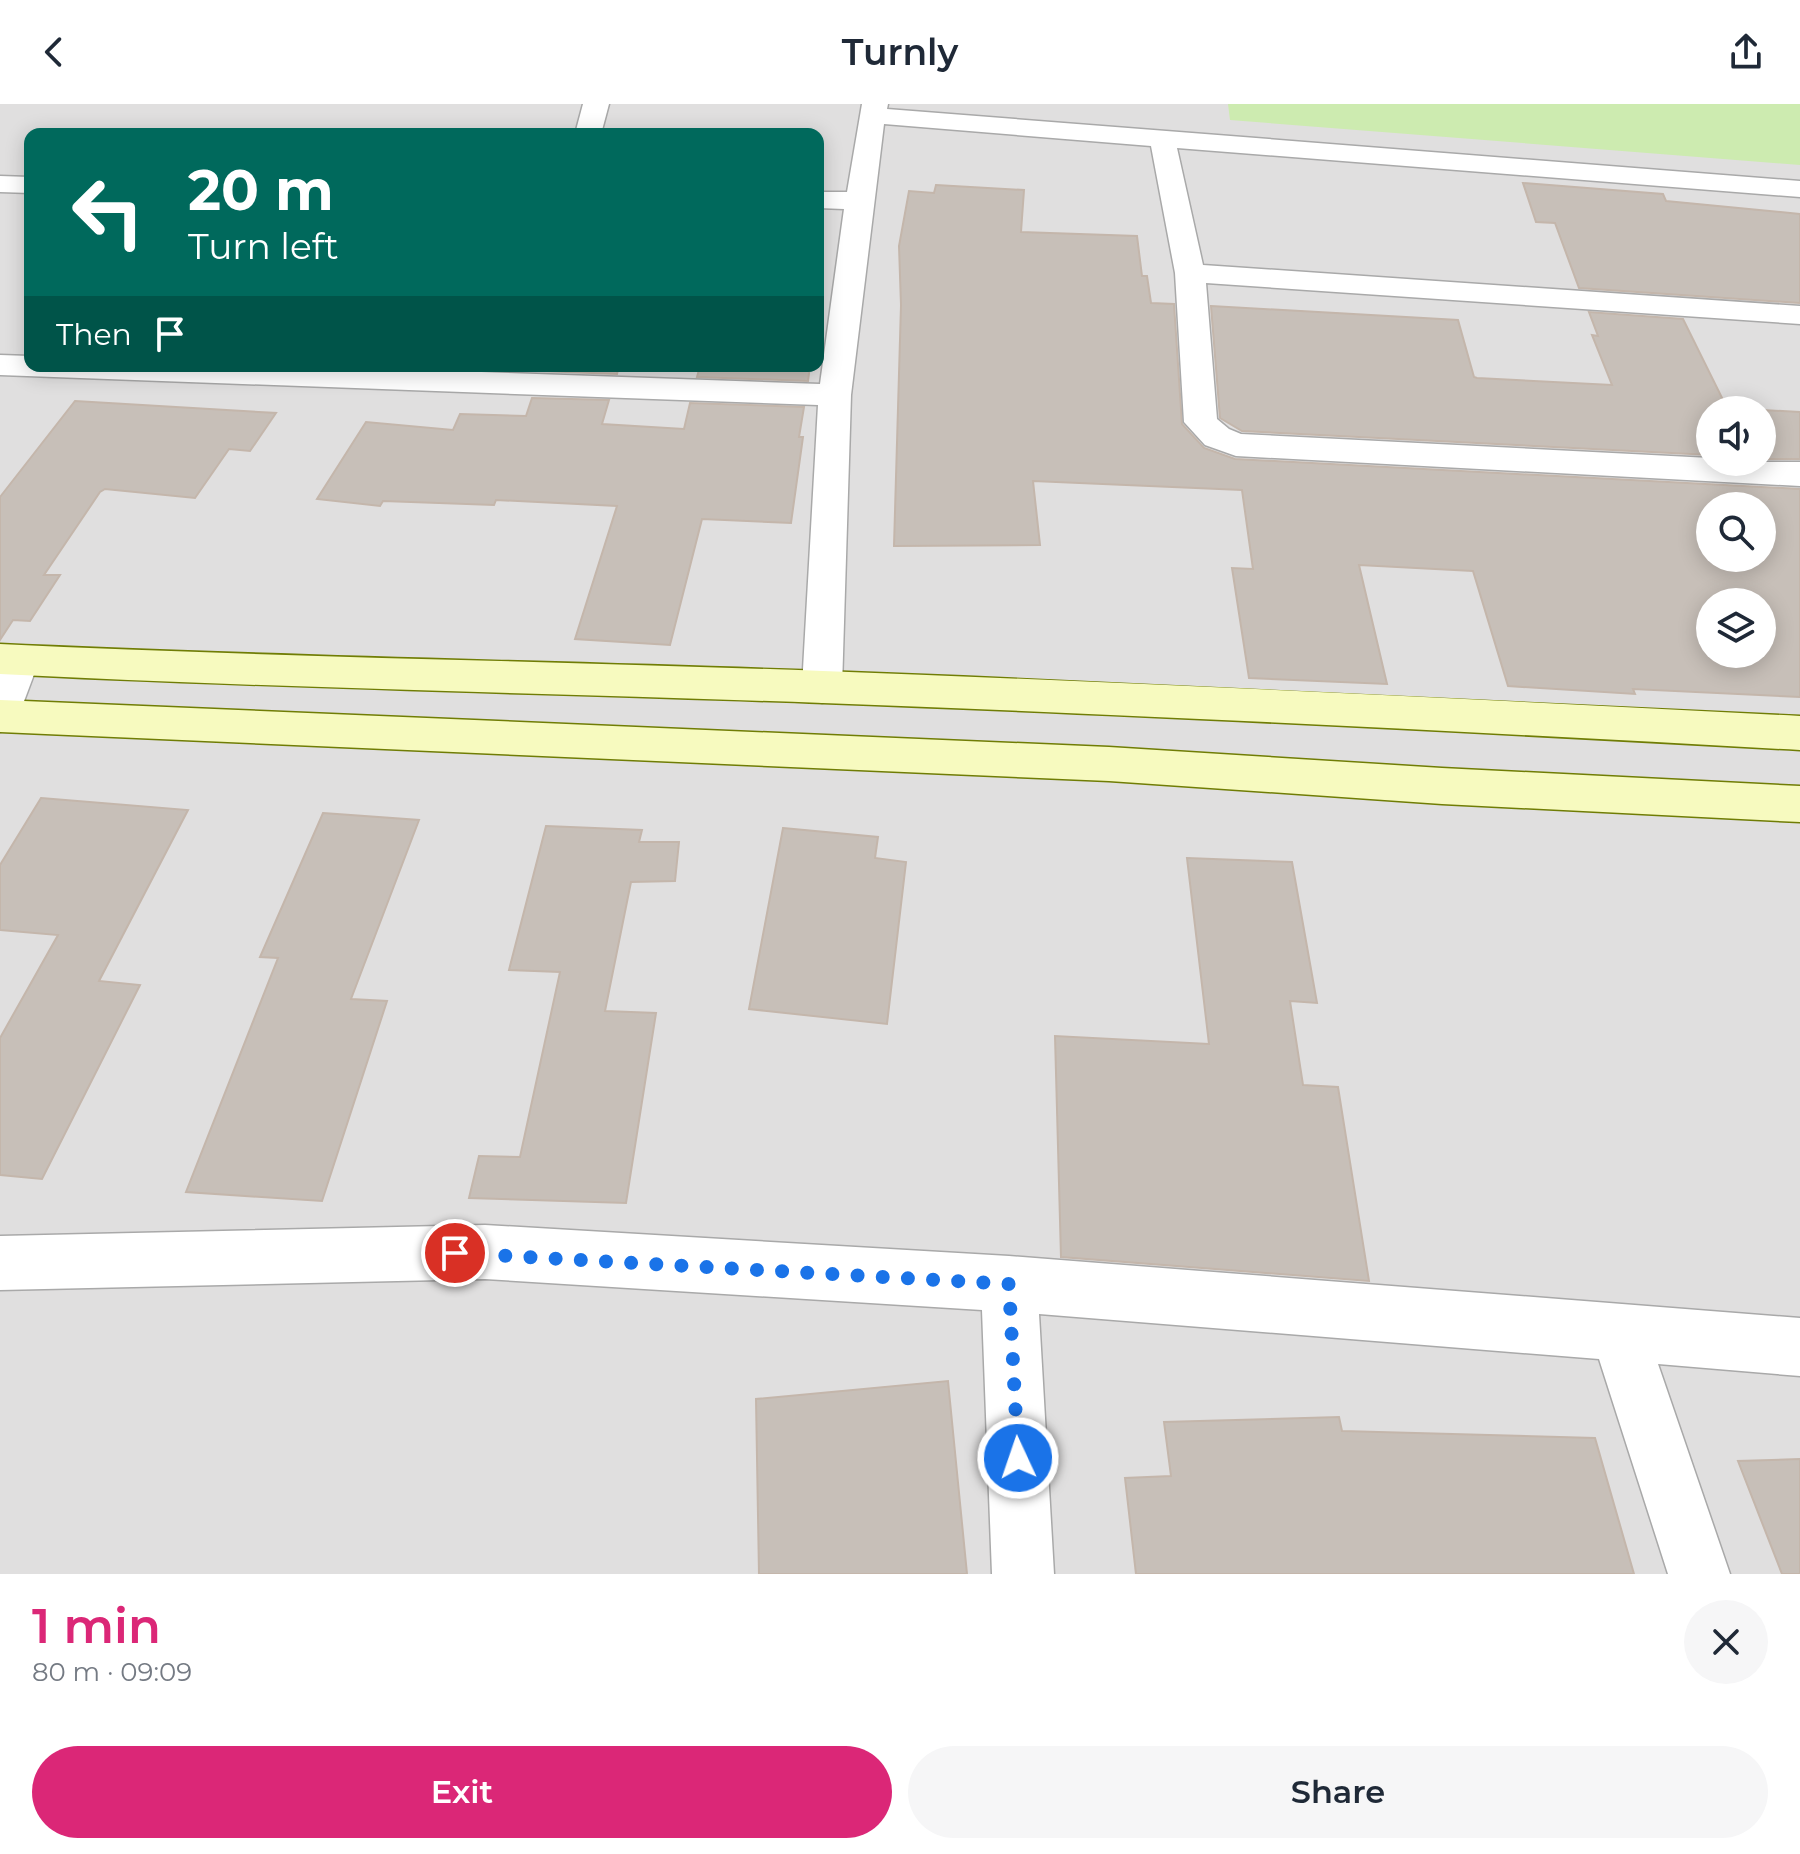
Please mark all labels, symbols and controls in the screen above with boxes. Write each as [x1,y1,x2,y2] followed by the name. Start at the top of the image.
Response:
[32,30,76,74] icon: back
[842,30,958,74] text: Turnly
[1724,30,1768,74] icon: share
[188,156,334,224] text: 20 m
[56,160,160,264] icon: left
[188,224,339,268] text: Turn left
[148,312,192,356] icon: arrive
[56,316,132,353] text: Then
[1696,396,1776,668] map controls
[1696,396,1776,476] button: sound
[1696,492,1776,572] button: search
[1696,588,1776,668] button: layers
[421,1219,489,1287] pin
[433,1231,477,1275] icon: arrive
[976,1416,1060,1500] position arrow
[32,1597,161,1655] text: 1 min
[1684,1600,1768,1684] button: close
[32,1656,192,1688] text: 80 m · 09:09
[32,1746,892,1838] button: Exit
[908,1746,1768,1838] button: Share

